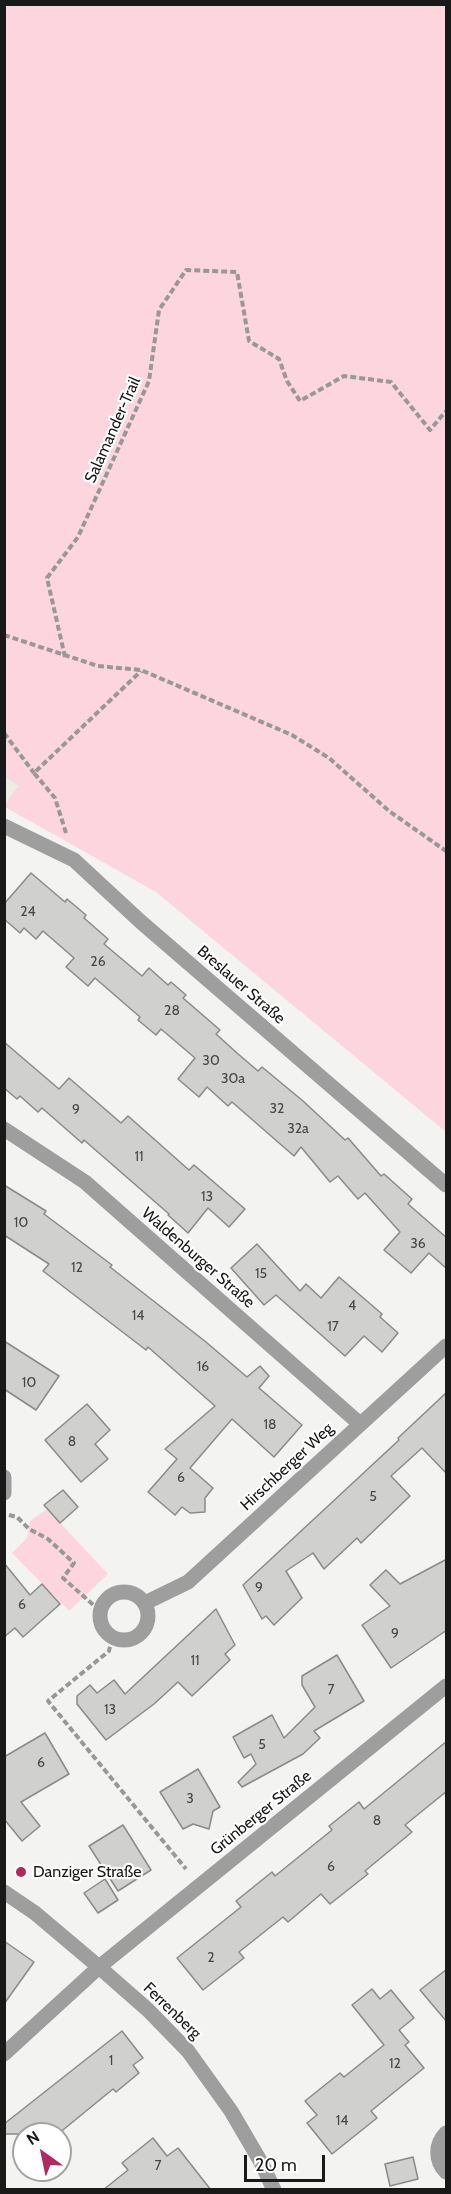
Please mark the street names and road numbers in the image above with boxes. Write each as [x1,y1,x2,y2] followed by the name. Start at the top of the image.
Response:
[81,374,145,486] street label: Salamander-Trail
[193,942,289,1028] street label: Breslauer Straße
[138,1204,258,1312] street label: Waldenburger Straße
[237,1419,337,1515] street label: Hirschberger Weg
[207,1766,315,1860] street label: Grünberger Straße
[139,1979,205,2043] street label: Ferrenberg

